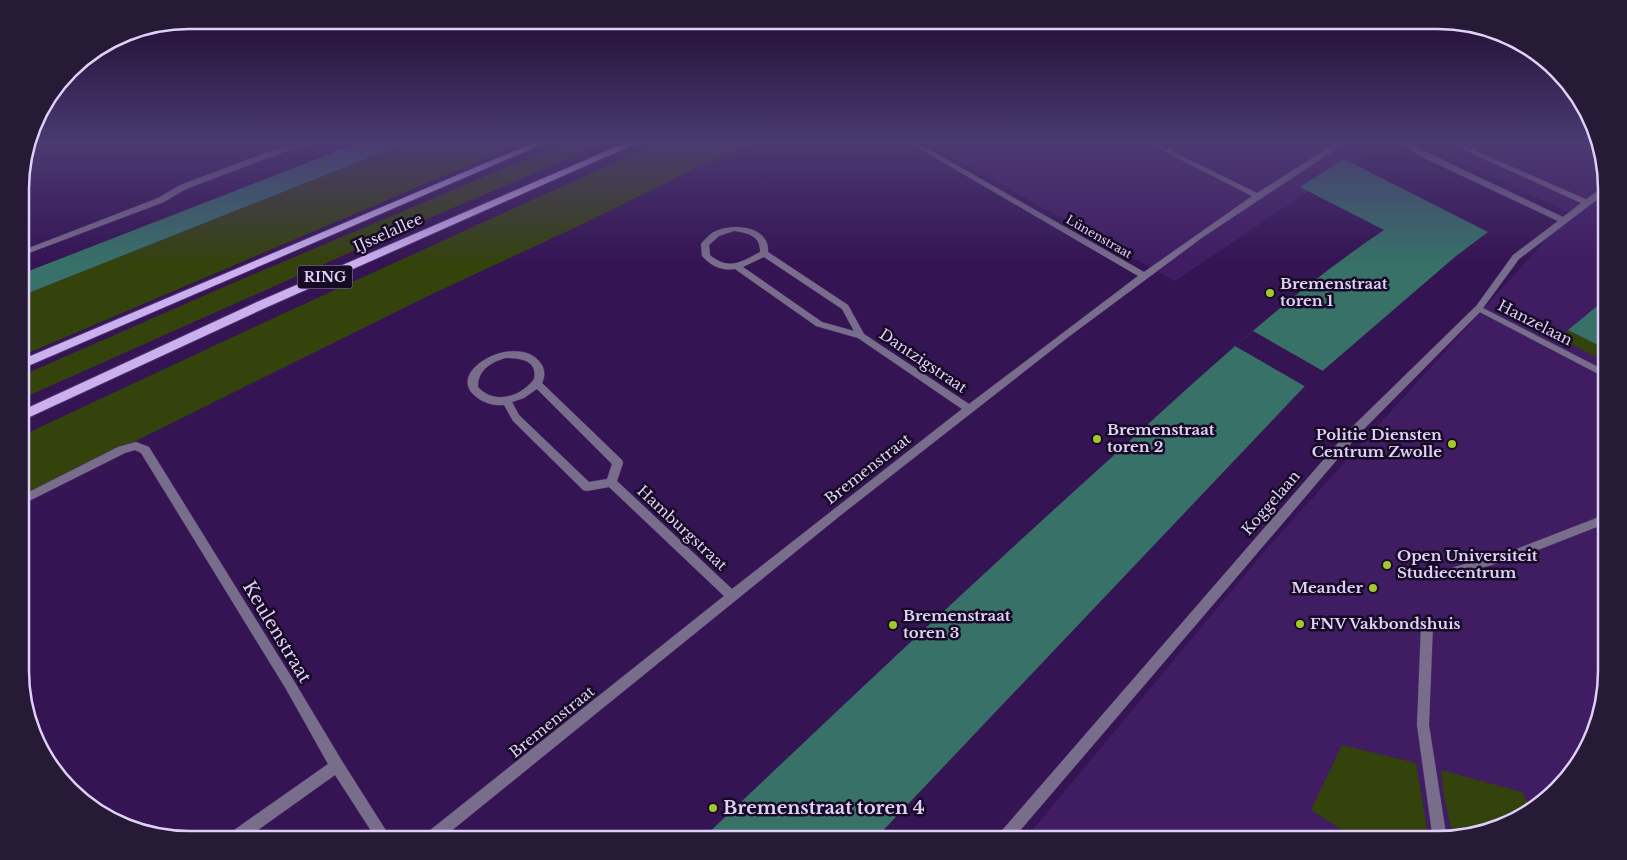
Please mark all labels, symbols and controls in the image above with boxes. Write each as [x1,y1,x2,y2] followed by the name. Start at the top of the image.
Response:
[350,209,426,256] street label: IJsselallee
[1064,212,1135,262] street label: Lünenstraat
[298,266,352,288] road number: RING
[1280,274,1388,310] place label: Bremenstraat toren 1
[1264,287,1276,299] marker: Bremenstraat toren 1
[1495,296,1576,349] street label: Hanzelaan
[876,324,971,397] street label: Dantzigstraat
[1107,420,1215,456] place label: Bremenstraat toren 2
[1312,425,1442,461] place label: Politie Diensten Centrum Zwolle
[821,429,915,508] street label: Bremenstraat
[1091,433,1103,445] marker: Bremenstraat toren 2
[1446,438,1458,450] marker: Politie Diensten Centrum Zwolle
[1237,466,1304,539] street label: Koggelaan
[633,481,732,574] street label: Hamburgstraat
[1397,546,1538,582] place label: Open Universiteit Studiecentrum
[1381,559,1393,571] marker: Open Universiteit Studiecentrum
[238,577,316,687] street label: Keulenstraat
[1291,578,1364,597] place label: Meander
[1367,582,1379,594] marker: Meander
[903,606,1011,642] place label: Bremenstraat toren 3
[1310,614,1461,633] place label: FNV Vakbondshuis
[1294,618,1306,630] marker: FNV Vakbondshuis
[887,619,899,631] marker: Bremenstraat toren 3
[505,681,598,762] street label: Bremenstraat
[723,797,925,819] place label: Bremenstraat toren 4
[707,802,719,814] marker: Bremenstraat toren 4

